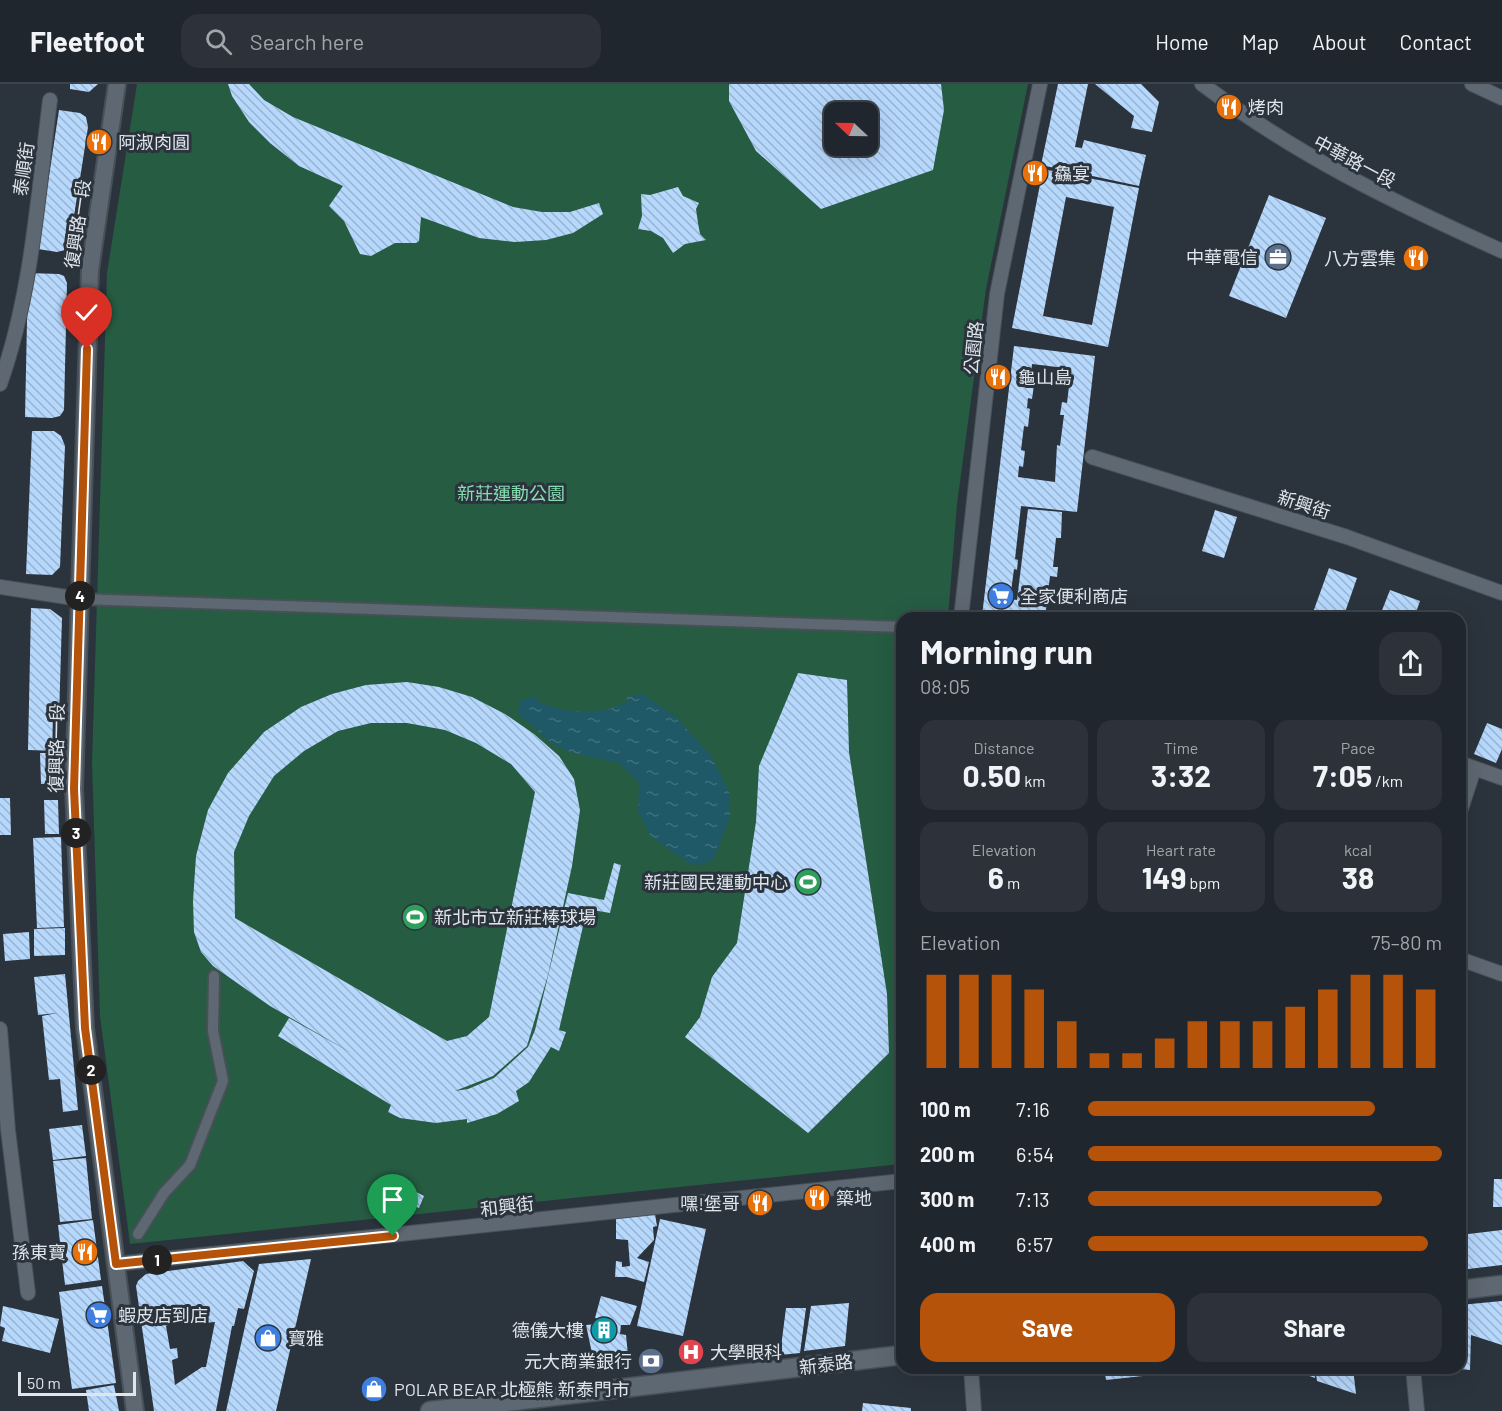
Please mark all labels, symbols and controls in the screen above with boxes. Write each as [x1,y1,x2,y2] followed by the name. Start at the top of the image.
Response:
[181,14,601,68] search box
[30,24,145,58] text: Fleetfoot
[202,25,235,58] icon: search
[250,28,364,54] text: Search here
[1155,29,1209,54] text: Home
[1242,29,1279,54] text: Map
[1312,29,1367,54] text: About
[1400,29,1472,54] text: Contact
[1214,92,1244,122] restaurant icon: 烤肉
[1248,96,1284,118] place label: 烤肉
[824,102,878,156] north arrow
[824,102,878,156] map controls
[84,127,114,157] restaurant icon: 阿淑肉圓
[1310,130,1400,192] street label: 中華路一段
[118,131,190,153] place label: 阿淑肉圓
[8,141,38,197] street label: 泰順街
[1020,158,1050,188] restaurant icon: 鱻宴
[1054,162,1090,184] place label: 鱻宴
[60,178,94,270] street label: 復興路一段
[1263,242,1293,272] office icon: 中華電信
[1401,243,1431,273] restaurant icon: 八方雲集
[1186,246,1258,268] place label: 中華電信
[1324,247,1396,269] place label: 八方雲集
[61,287,112,349] pin
[70,296,103,329] icon: check
[959,320,987,376] street label: 公園路
[983,362,1013,392] restaurant icon: 龜山島
[1018,366,1072,388] place label: 龜山島
[457,482,565,504] park label: 新莊運動公園
[1275,485,1333,523] street label: 新興街
[65,581,95,611] pin: 4
[986,581,1016,611] supermarket icon: 全家便利商店
[1020,585,1128,607] place label: 全家便利商店
[75,586,85,605] text: 4
[920,631,1093,671] text: Morning run
[1379,632,1442,695] button: share
[920,674,970,698] text: 08:05
[44,703,68,793] street label: 復興路一段
[974,738,1034,757] text: Distance
[1164,738,1198,757] text: Time
[1341,738,1375,757] text: Pace
[963,757,1021,793] text: 0.50
[1151,757,1211,793] text: 3:32
[1313,757,1372,793] text: 7:05
[1021,771,1045,790] text: km
[1372,771,1403,790] text: /km
[61,818,91,848] pin: 3
[72,823,80,842] text: 3
[972,840,1036,859] text: Elevation
[1146,840,1216,859] text: Heart rate
[1344,840,1372,859] text: kcal
[988,859,1004,895] text: 6
[1142,859,1186,895] text: 149
[1342,859,1374,895] text: 38
[793,867,823,897] sports icon: 新莊國民運動中心
[644,871,788,893] place label: 新莊國民運動中心
[1004,873,1020,892] text: m
[1186,873,1220,892] text: bpm
[400,902,430,932] sports icon: 新北市立新莊棒球場
[434,906,596,928] place label: 新北市立新莊棒球場
[920,930,1001,954] text: Elevation
[1371,930,1442,954] text: 75–80 m
[76,1055,106,1085] pin: 2
[87,1060,95,1079] text: 2
[920,1097,971,1121] text: 100 m
[1016,1097,1050,1121] text: 7:16
[920,1142,975,1166] text: 200 m
[1016,1142,1054,1166] text: 6:54
[367,1174,418,1236] pin
[376,1183,409,1216] icon: arrive
[802,1183,832,1213] restaurant icon: 築地
[836,1187,872,1209] place label: 築地
[920,1187,974,1211] text: 300 m
[1016,1187,1050,1211] text: 7:13
[745,1188,775,1218] restaurant icon: 嘿!堡哥
[479,1192,535,1220] street label: 和興街
[680,1192,740,1214] place label: 嘿!堡哥
[920,1232,976,1256] text: 400 m
[1016,1232,1053,1256] text: 6:57
[70,1237,100,1267] restaurant icon: 孫東寶
[12,1241,66,1263] place label: 孫東寶
[142,1245,172,1275] pin: 1
[154,1250,160,1269] text: 1
[920,1293,1175,1362] button: Save
[1187,1293,1442,1362] button: Share
[84,1300,114,1330] supermarket icon: 蝦皮店到店
[118,1304,208,1326] place label: 蝦皮店到店
[589,1315,619,1345] building icon: 德儀大樓
[512,1319,584,1341] place label: 德儀大樓
[253,1323,283,1353] shop icon: 寶雅
[288,1327,324,1349] place label: 寶雅
[676,1337,706,1367] hospital icon: 大學眼科
[710,1341,782,1363] place label: 大學眼科
[636,1346,666,1376] bank icon: 元大商業銀行
[524,1350,632,1372] place label: 元大商業銀行
[798,1350,854,1378] street label: 新泰路
[18,1369,136,1396] scale bar
[27,1373,61,1392] text: 50 m
[359,1374,389,1404] shop icon: POLAR BEAR 北極熊 新泰門市
[394,1378,630,1400] place label: POLAR BEAR 北極熊 新泰門市

